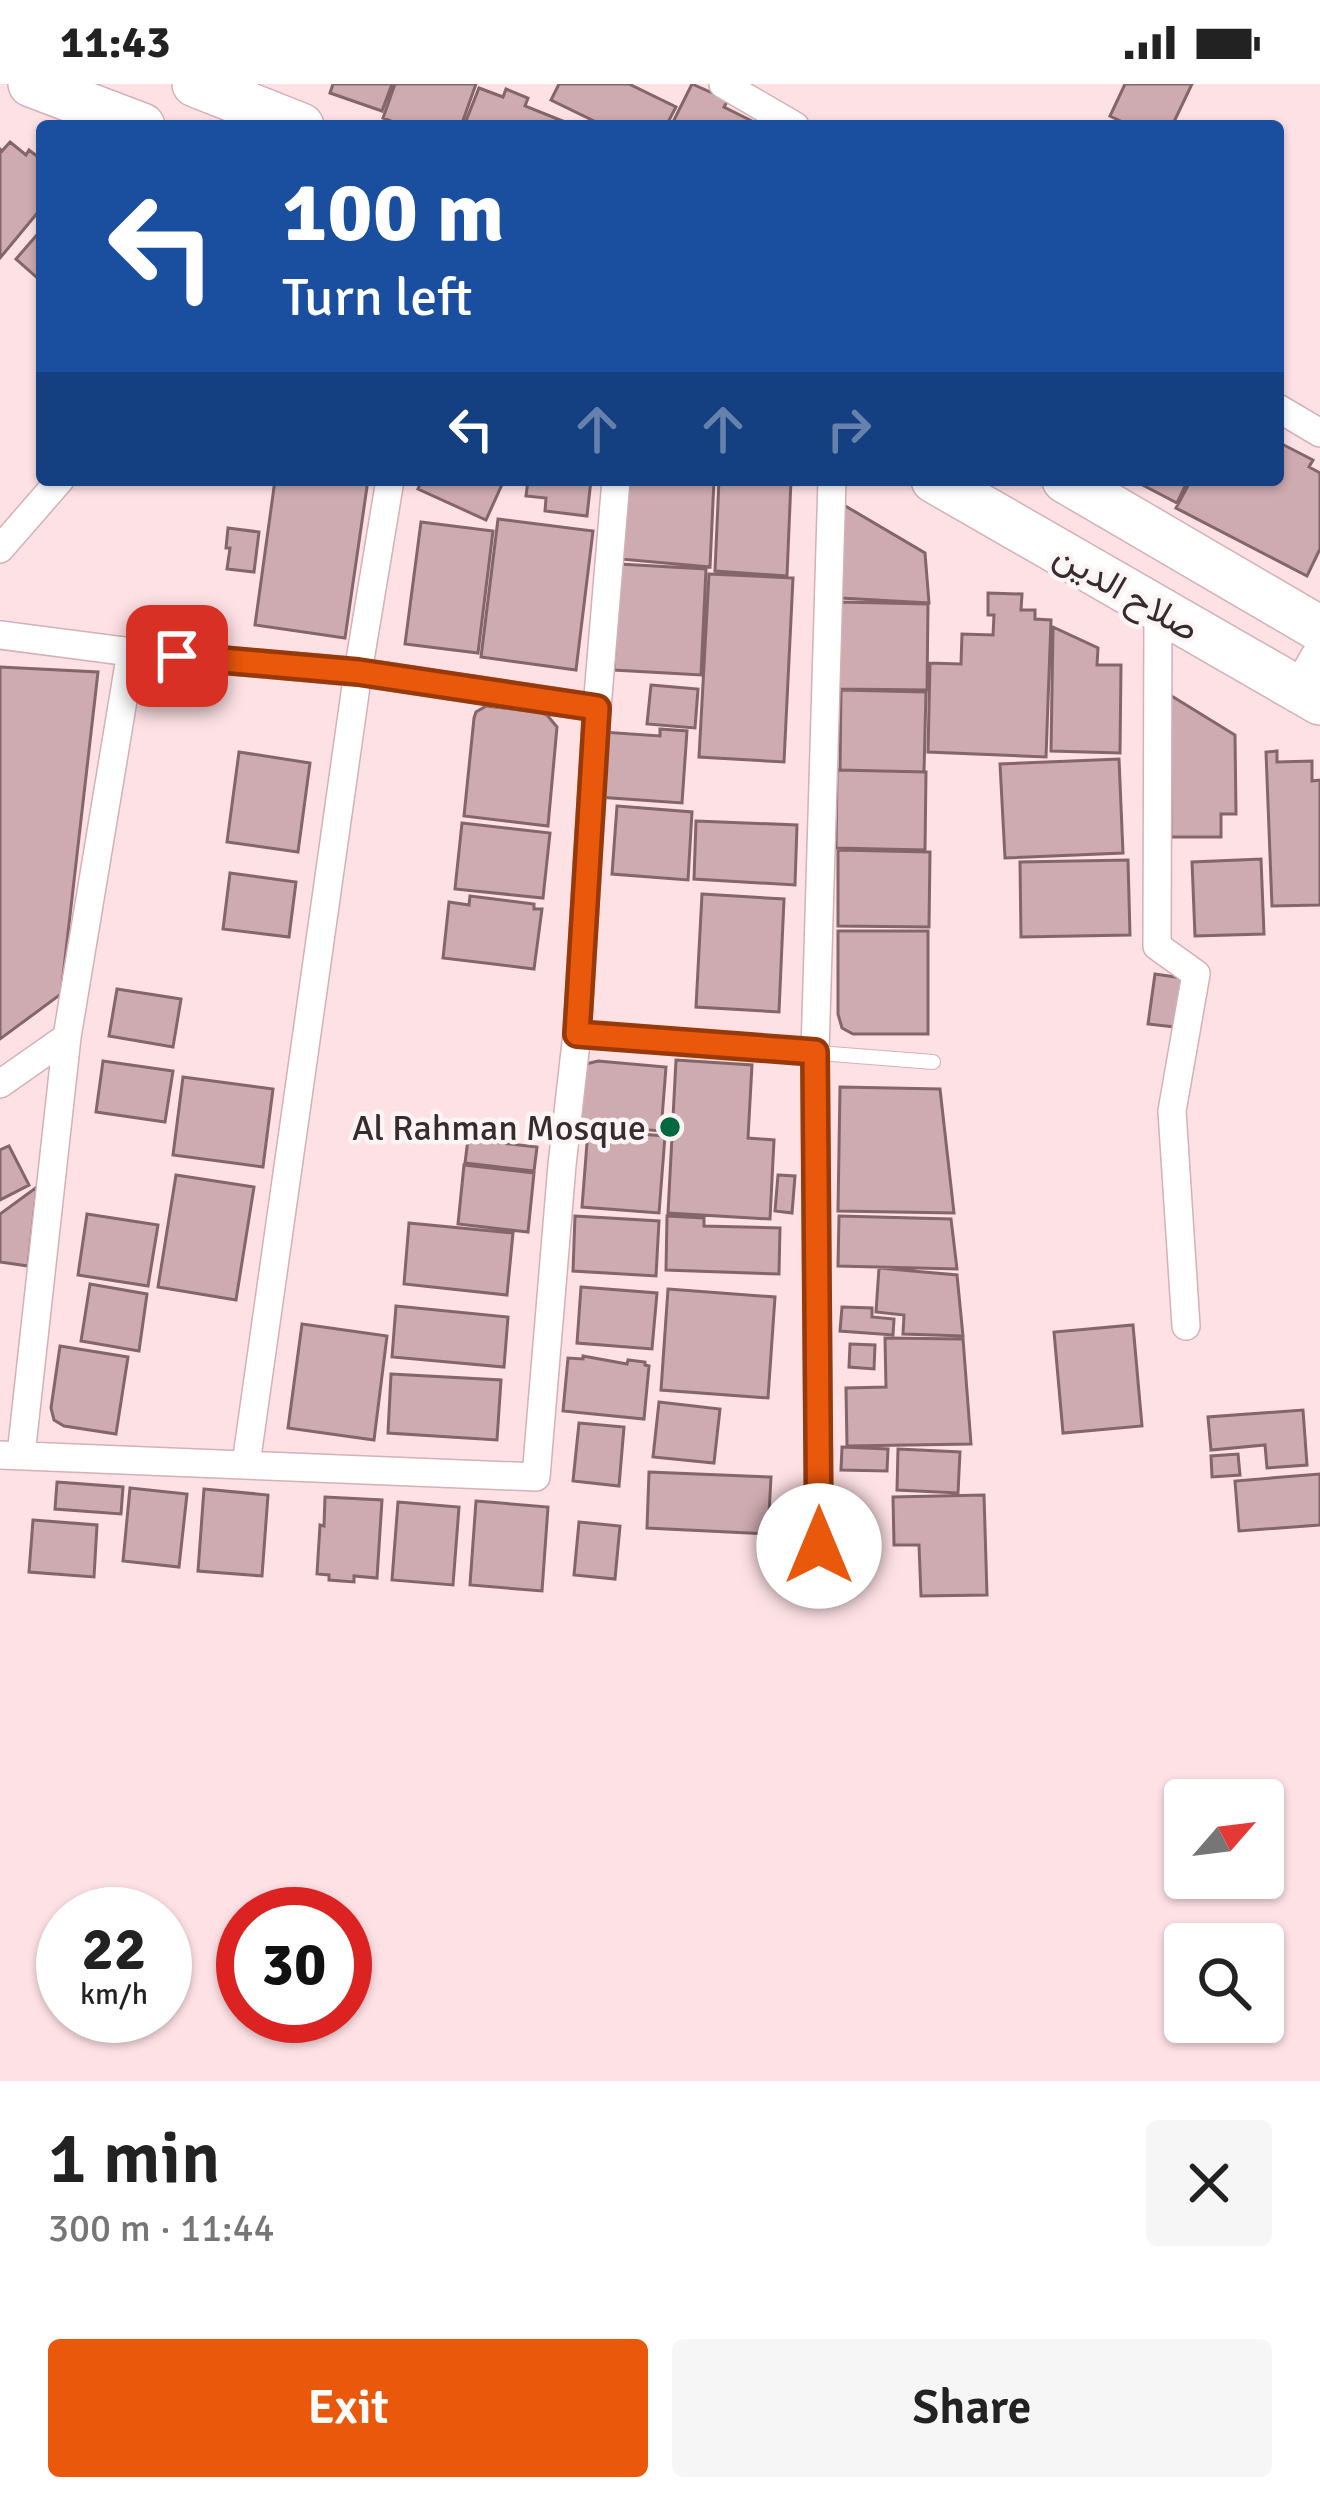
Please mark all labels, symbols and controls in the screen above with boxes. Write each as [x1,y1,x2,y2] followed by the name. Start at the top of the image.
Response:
[60,15,170,70] text: 11:43
[282,161,504,265] text: 100 m
[84,168,240,324] icon: left
[282,264,472,331] text: Turn left
[438,396,504,462] icon: left
[564,396,630,462] icon: ahead
[690,396,756,462] icon: ahead
[816,396,882,462] icon: right
[1045,533,1207,653] street label: صلاح الدين
[126,605,228,707] pin
[144,623,210,689] icon: arrive
[352,1106,646,1151] place label: Al Rahman Mosque
[657,1114,683,1140] marker: Al Rahman Mosque
[756,1483,882,1609] position arrow
[1164,1779,1284,1899] north arrow
[1164,1779,1284,2043] map controls
[216,1887,372,2043] speed limit sign: 30
[82,1913,146,1987] text: 22
[1164,1923,1284,2043] button: search
[80,1976,148,2013] text: km/h
[48,2114,220,2203] text: 1 min
[1146,2120,1272,2246] button: close
[48,2204,275,2252] text: 300 m · 11:44
[48,2339,648,2477] button: Exit
[672,2339,1272,2477] button: Share

